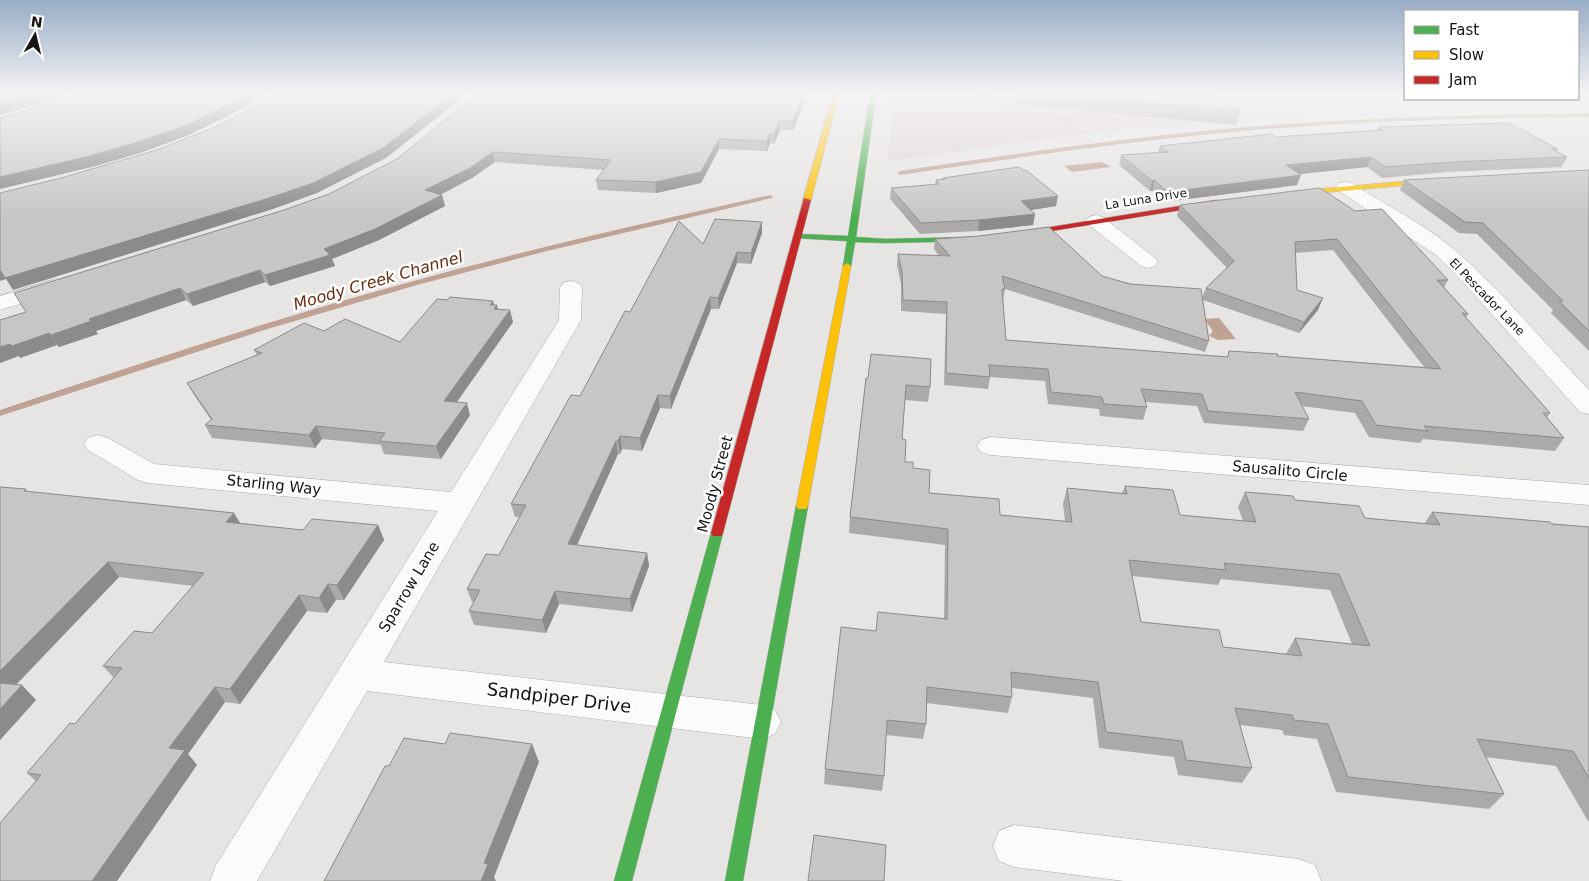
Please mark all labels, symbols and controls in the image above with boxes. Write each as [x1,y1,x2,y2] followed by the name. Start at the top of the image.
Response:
[10,10,60,60] north arrow
[1404,10,1579,100] legend
[30,13,44,31] text: N
[1449,21,1479,39] text: Fast
[1449,46,1484,64] text: Slow
[1448,71,1477,89] text: Jam
[1104,186,1188,212] street label: La Luna Drive
[291,247,466,314] water label: Moody Creek Channel
[1447,256,1527,338] street label: El Pescador Lane
[693,433,737,535] street label: Moody Street
[1232,457,1348,485] street label: Sausalito Circle
[226,471,322,499] street label: Starling Way
[375,538,443,636] street label: Sparrow Lane
[486,678,632,717] street label: Sandpiper Drive

